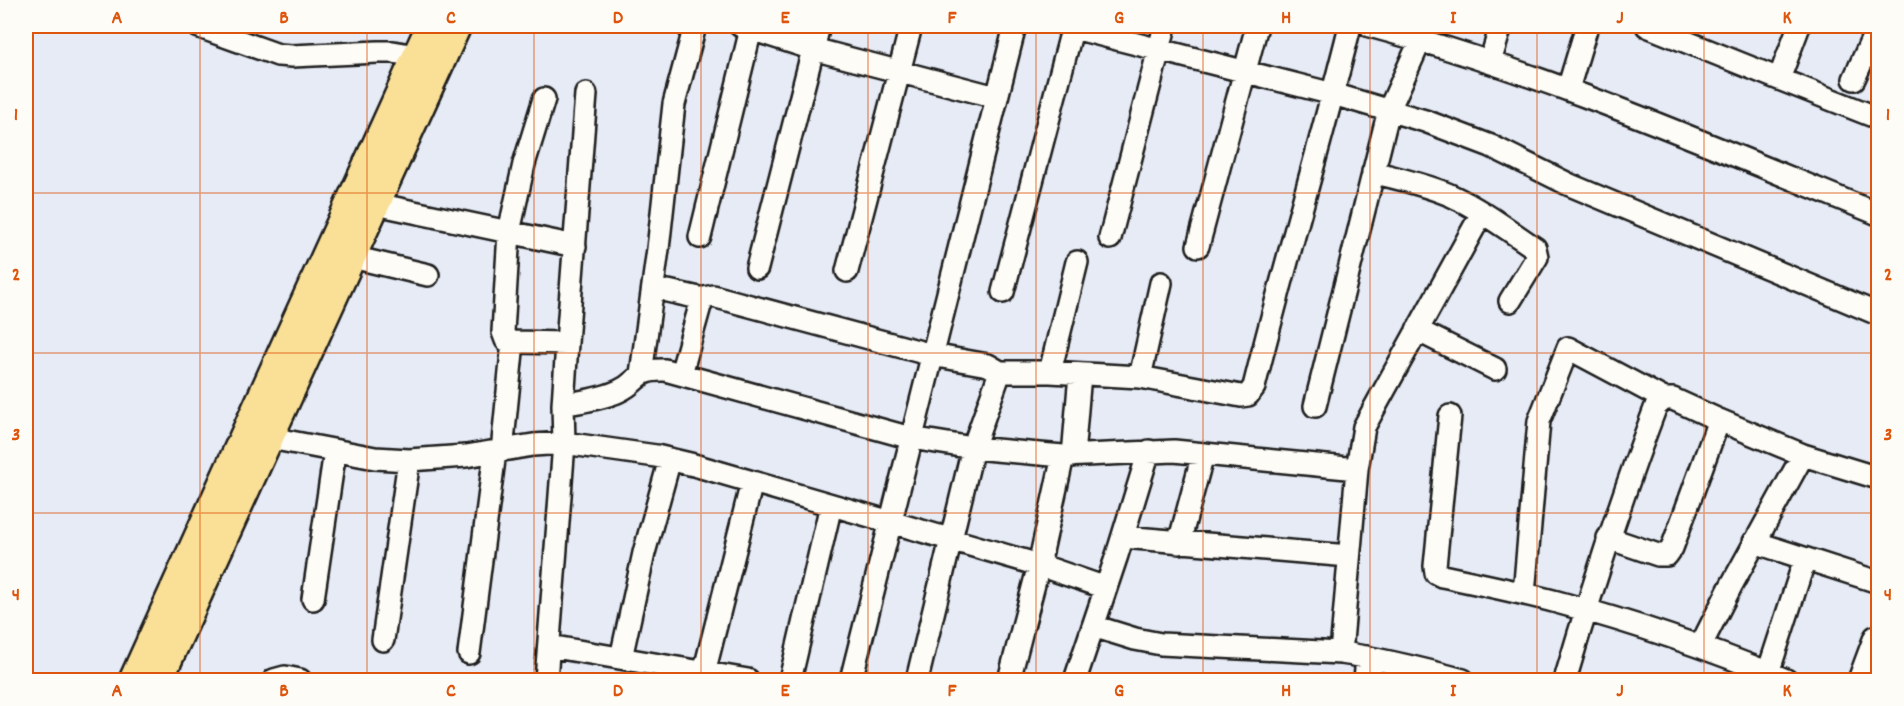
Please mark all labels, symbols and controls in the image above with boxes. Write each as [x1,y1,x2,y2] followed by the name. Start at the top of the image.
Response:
[112,5,123,33] text: A
[279,5,289,33] text: B
[446,5,456,33] text: C
[613,5,624,33] text: D
[780,5,790,33] text: E
[948,5,958,33] text: F
[1114,5,1124,33] text: G
[1281,5,1291,33] text: H
[1450,5,1457,33] text: I
[1616,5,1624,33] text: J
[1782,5,1792,33] text: K
[14,102,18,130] text: 1
[1886,102,1890,130] text: 1
[12,262,20,290] text: 2
[1884,262,1892,290] text: 2
[12,422,20,450] text: 3
[1884,422,1892,450] text: 3
[12,582,20,610] text: 4
[1884,582,1892,610] text: 4
[112,678,123,706] text: A
[279,678,289,706] text: B
[446,678,456,706] text: C
[613,678,624,706] text: D
[780,678,790,706] text: E
[948,678,958,706] text: F
[1114,678,1124,706] text: G
[1281,678,1291,706] text: H
[1450,678,1457,706] text: I
[1616,678,1624,706] text: J
[1782,678,1792,706] text: K

